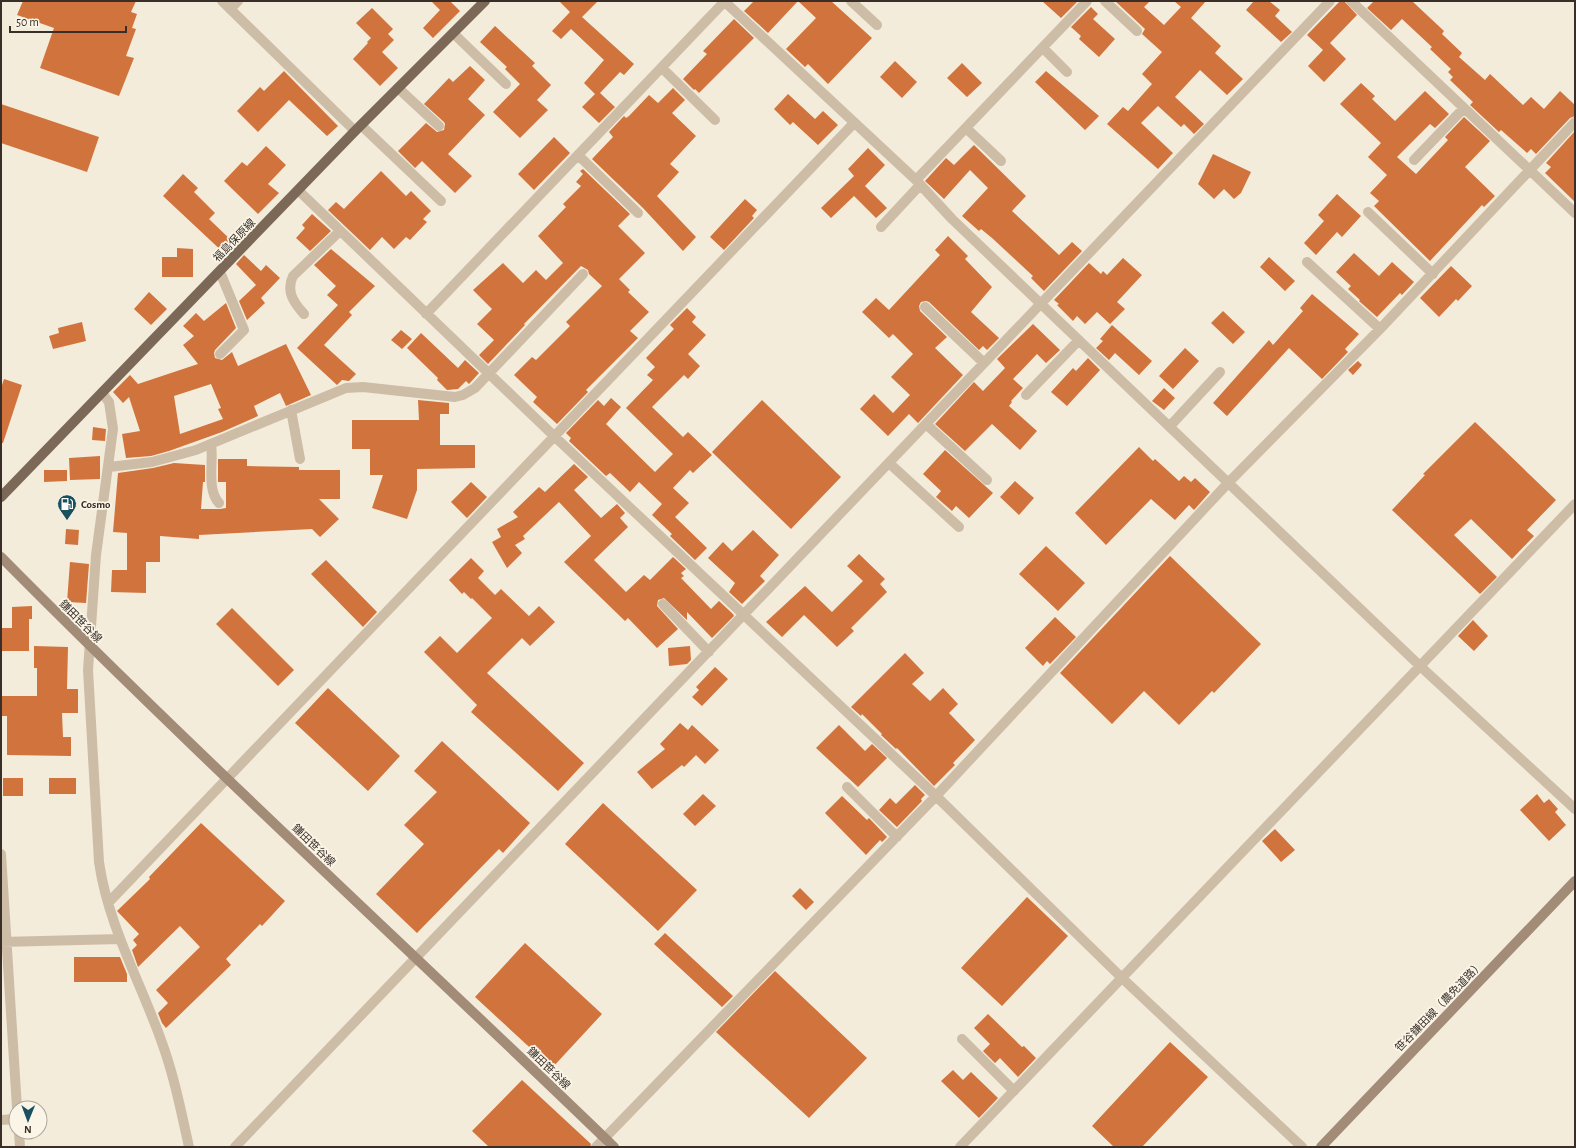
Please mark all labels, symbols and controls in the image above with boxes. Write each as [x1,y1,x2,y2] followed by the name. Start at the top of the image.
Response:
[10,8,126,34] scale bar
[16,16,39,28] text: 50 m
[211,216,257,264] street label: 福島保原線
[56,493,78,521] fuel station icon: Cosmo
[81,499,111,510] place label: Cosmo
[57,597,105,645] street label: 鎌田笹谷線
[290,822,338,868] street label: 鎌田笹谷線
[1393,958,1485,1054] street label: 笹谷鎌田線（農免道路）
[525,1045,573,1091] street label: 鎌田笹谷線
[8,1100,48,1140] north arrow
[24,1124,32,1135] text: N

